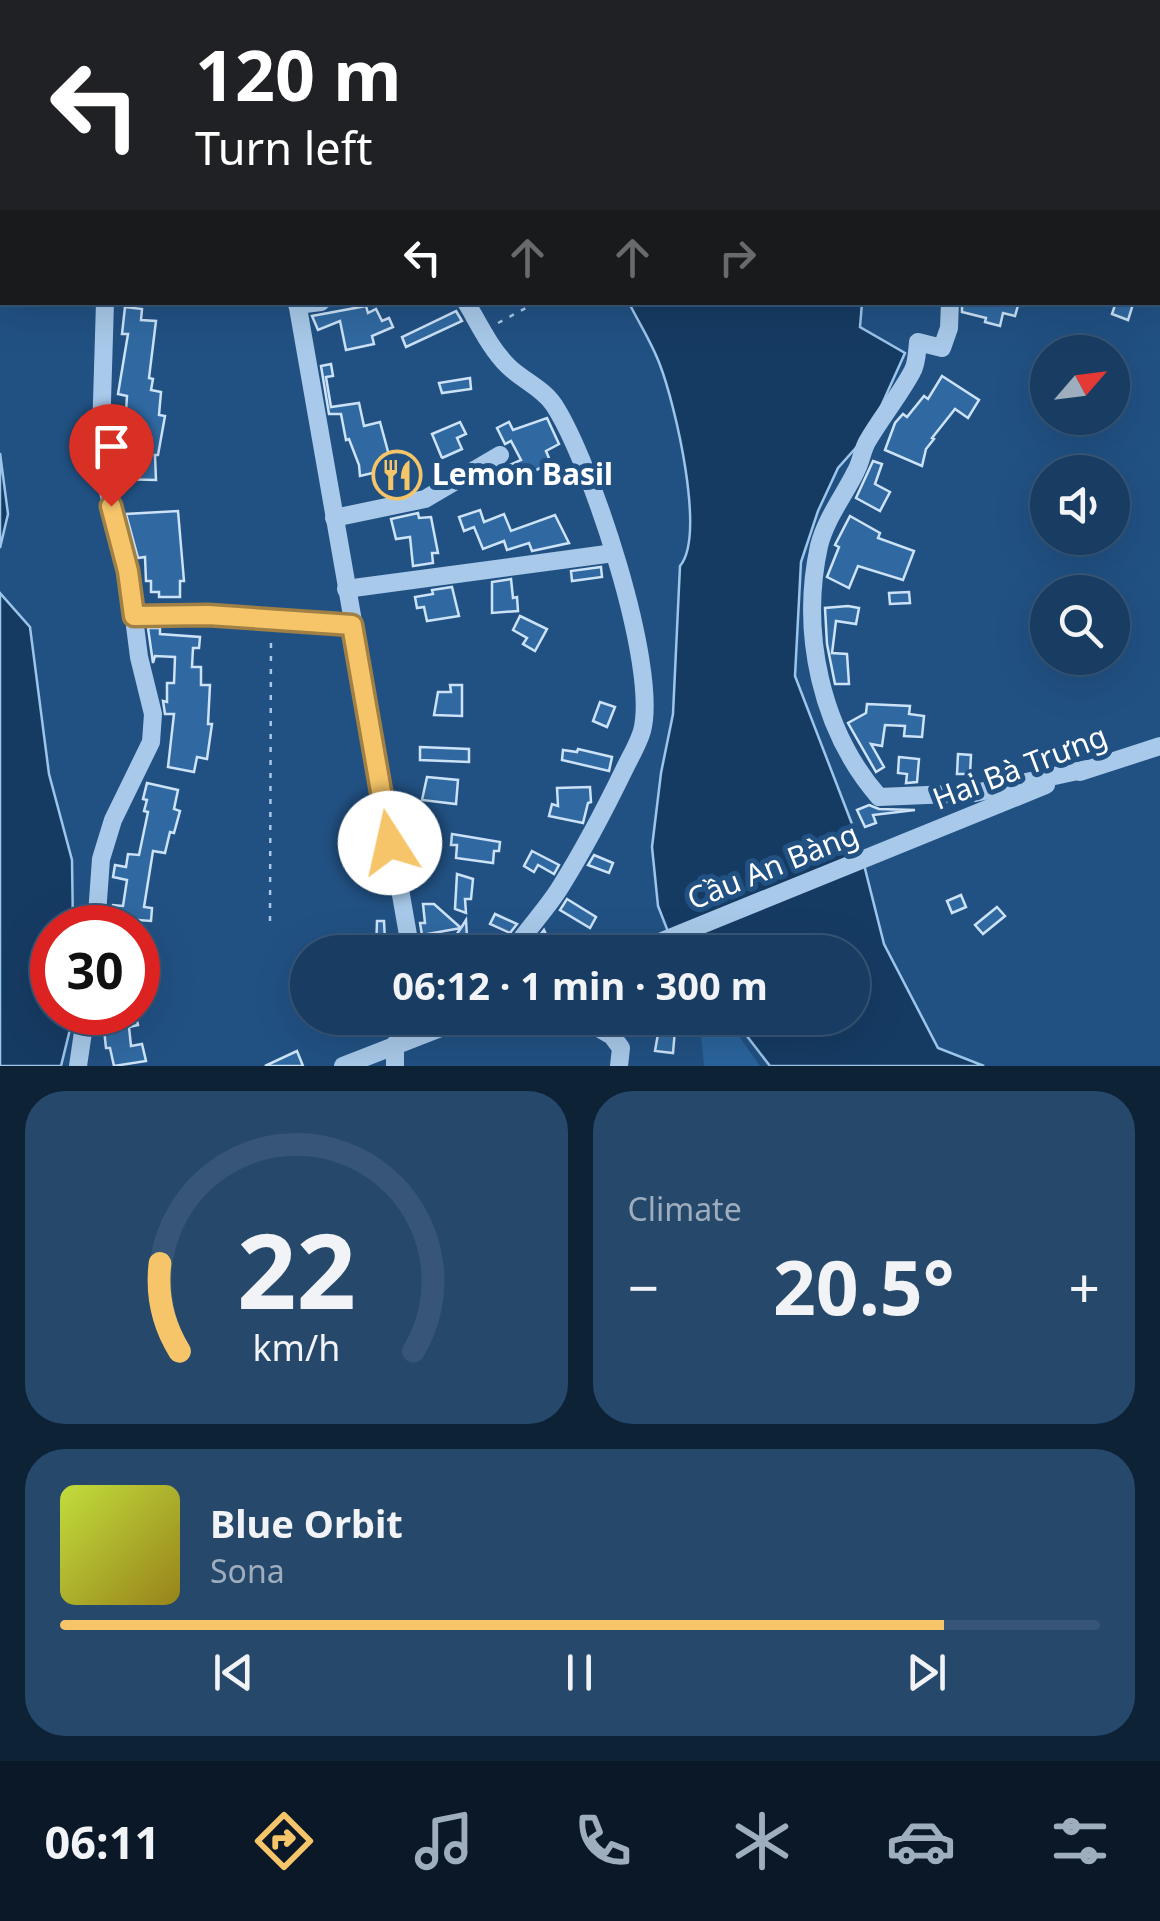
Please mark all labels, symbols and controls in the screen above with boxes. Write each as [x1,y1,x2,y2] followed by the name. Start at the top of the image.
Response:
[195,26,402,122] text: 120 m
[30,40,160,170] icon: left
[195,117,372,178] text: Turn left
[395,230,450,285] icon: left
[500,230,555,285] icon: ahead
[605,230,660,285] icon: ahead
[710,230,765,285] icon: right
[1030,335,1130,435] north arrow
[1030,335,1130,675] map controls
[69,404,154,507] pin
[84,419,139,474] icon: arrive
[371,449,423,501] restaurant icon: Lemon Basil
[432,453,613,494] place label: Lemon Basil
[1030,455,1130,555] button: sound
[1030,575,1130,675] button: search
[926,715,1112,819] street label: Hai Bà Trưng
[338,791,442,895] position arrow
[681,813,864,919] street label: Cầu An Bàng
[30,905,160,1035] speed limit sign: 30
[392,959,768,1011] text: 06:12 · 1 min · 300 m
[628,1187,742,1230] text: Climate
[237,1198,356,1339] text: 22
[773,1235,955,1337] text: 20.5°
[628,1249,659,1324] text: −
[1069,1249,1100,1324] text: +
[252,1323,340,1371] text: km/h
[210,1497,403,1549] text: Blue Orbit
[210,1549,285,1592] text: Sona
[206,1645,261,1700] icon: previous
[552,1645,607,1700] icon: pause
[899,1645,954,1700] icon: next
[249,1806,319,1876] icon: directions
[409,1806,479,1876] icon: music
[568,1806,638,1876] icon: phone
[727,1806,797,1876] icon: climate
[886,1806,956,1876] icon: car
[1045,1806,1115,1876] icon: filters
[45,1811,160,1872] text: 06:11

